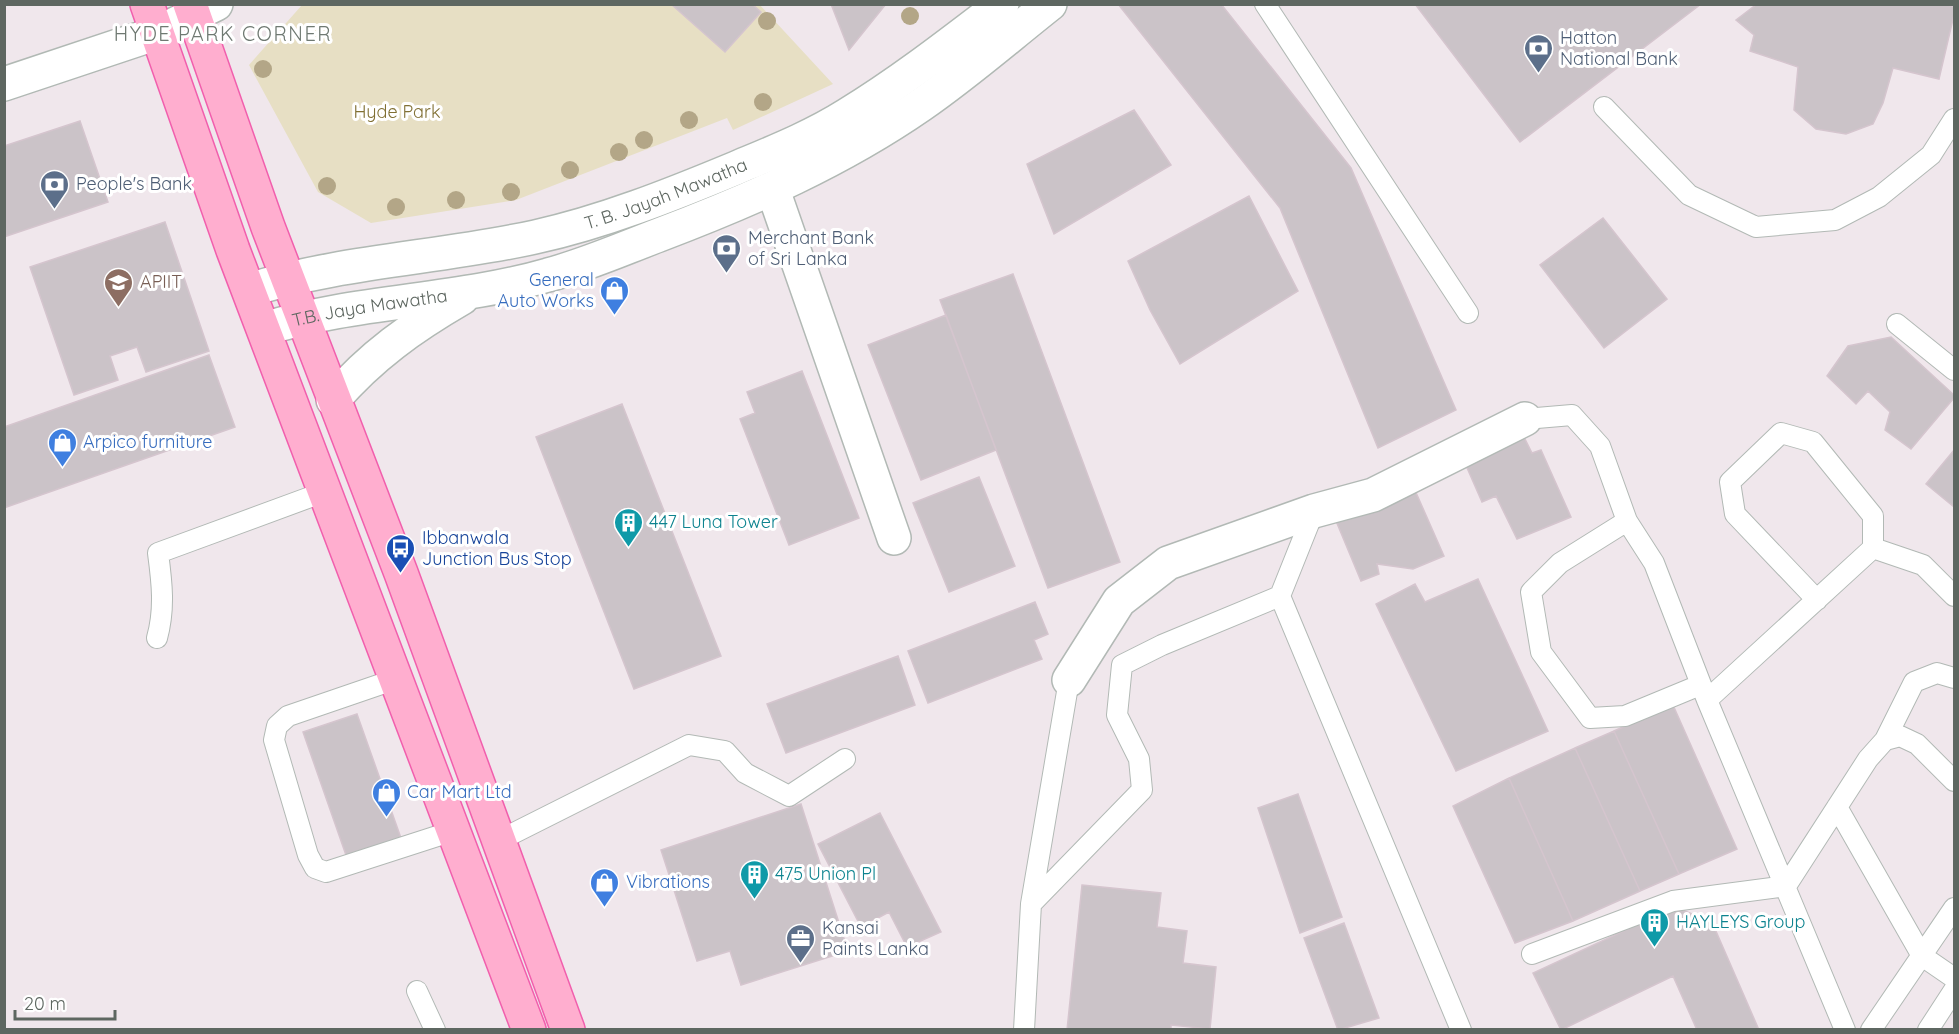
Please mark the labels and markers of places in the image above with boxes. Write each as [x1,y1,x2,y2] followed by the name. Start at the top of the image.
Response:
[1560,26,1678,70] place label: Hatton National Bank
[1523,32,1555,74] bank icon: Hatton National Bank
[39,168,71,210] bank icon: People's Bank
[76,172,192,195] place label: People's Bank
[748,226,874,270] place label: Merchant Bank of Sri Lanka
[711,232,743,274] bank icon: Merchant Bank of Sri Lanka
[103,266,135,308] school or university icon: APIIT
[498,268,594,312] place label: General Auto Works
[140,270,182,293] place label: APIIT
[599,274,631,316] shop icon: General Auto Works
[46,426,78,468] shop icon: Arpico furniture
[83,430,212,453] place label: Arpico furniture
[612,506,644,548] building icon: 447 Luna Tower
[649,510,778,533] place label: 447 Luna Tower
[422,526,572,570] place label: Ibbanwala Junction Bus Stop
[385,532,417,574] bus stop icon: Ibbanwala Junction Bus Stop
[370,776,402,818] shop icon: Car Mart Ltd
[407,780,512,803] place label: Car Mart Ltd
[738,858,770,900] building icon: 475 Union Pl
[775,862,876,885] place label: 475 Union Pl
[589,866,621,908] shop icon: Vibrations
[626,870,710,893] place label: Vibrations
[1639,906,1671,948] building icon: HAYLEYS Group
[1676,910,1805,933] place label: HAYLEYS Group
[822,916,929,960] place label: Kansai Paints Lanka
[785,922,817,964] office icon: Kansai Paints Lanka

